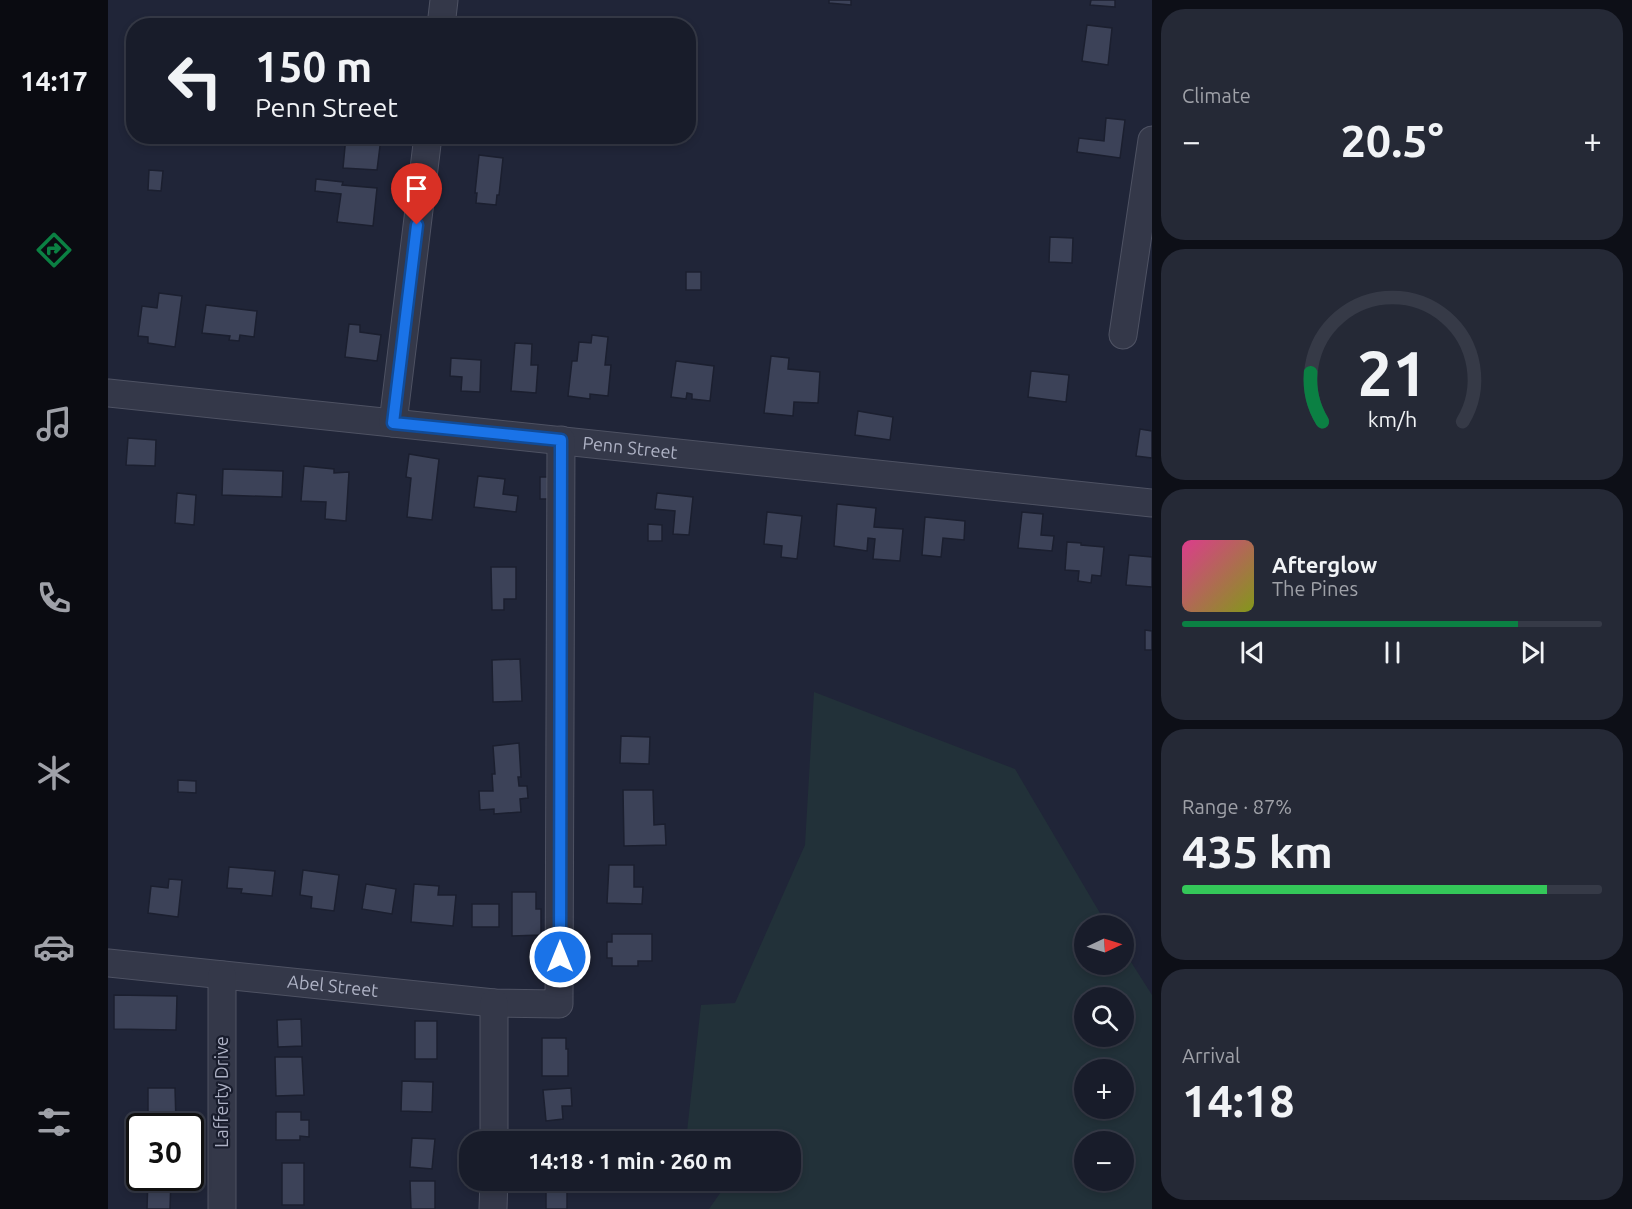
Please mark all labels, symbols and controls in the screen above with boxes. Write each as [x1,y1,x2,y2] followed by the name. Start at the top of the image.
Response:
[156,42,234,120] icon: left
[255,43,372,90] text: 150 m
[20,66,88,96] text: 14:17
[1182,84,1251,107] text: Climate
[255,92,398,122] text: Penn Street
[1340,115,1444,166] text: 20.5°
[1182,122,1201,159] text: −
[1583,122,1602,159] text: +
[391,163,442,225] pin
[400,172,433,205] icon: arrive
[33,229,75,271] icon: directions
[1357,338,1427,408] text: 21
[33,403,75,445] icon: music
[1367,407,1417,431] text: km/h
[582,432,679,462] street label: Penn Street
[1272,552,1377,577] text: Afterglow
[33,577,75,619] icon: phone
[1272,577,1358,600] text: The Pines
[1236,636,1269,669] icon: previous
[1376,636,1409,669] icon: pause
[1516,636,1549,669] icon: next
[33,752,75,794] icon: climate
[1182,795,1292,818] text: Range · 87%
[1182,826,1333,877] text: 435 km
[1074,915,1134,975] north arrow
[1074,915,1134,1191] map controls
[528,925,592,989] position arrow
[33,926,75,968] icon: car
[286,971,379,1000] street label: Abel Street
[1074,987,1134,1047] button: search
[211,1036,231,1148] street label: Lafferty Drive
[1182,1044,1240,1067] text: Arrival
[1074,1059,1134,1119] button: +
[1182,1075,1295,1126] text: 14:18
[33,1101,75,1143] icon: filters
[126,1113,204,1191] speed limit sign: 30
[1074,1131,1134,1191] button: −
[528,1148,732,1173] text: 14:18 · 1 min · 260 m

